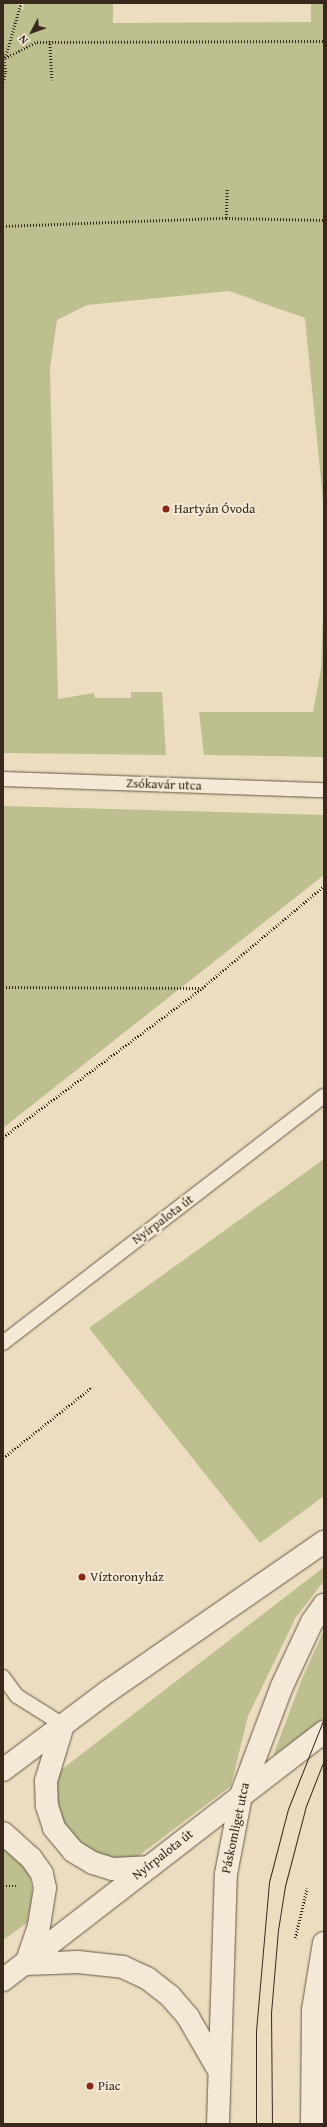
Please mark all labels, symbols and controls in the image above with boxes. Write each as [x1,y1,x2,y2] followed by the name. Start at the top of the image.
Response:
[12,12,52,52] north arrow
[14,32,31,48] text: N
[174,501,255,517] place label: Hartyán Óvoda
[161,504,171,514] marker: Hartyán Óvoda
[126,776,202,794] street label: Zsókavár utca
[129,1192,197,1248] street label: Nyírpalota út
[90,1569,164,1585] place label: Víztoronyház
[77,1572,87,1582] marker: Víztoronyház
[219,1781,253,1875] street label: Páskomliget utca
[130,1826,196,1884] street label: Nyírpalota út
[98,2078,121,2094] place label: Piac
[85,2081,95,2091] marker: Piac

